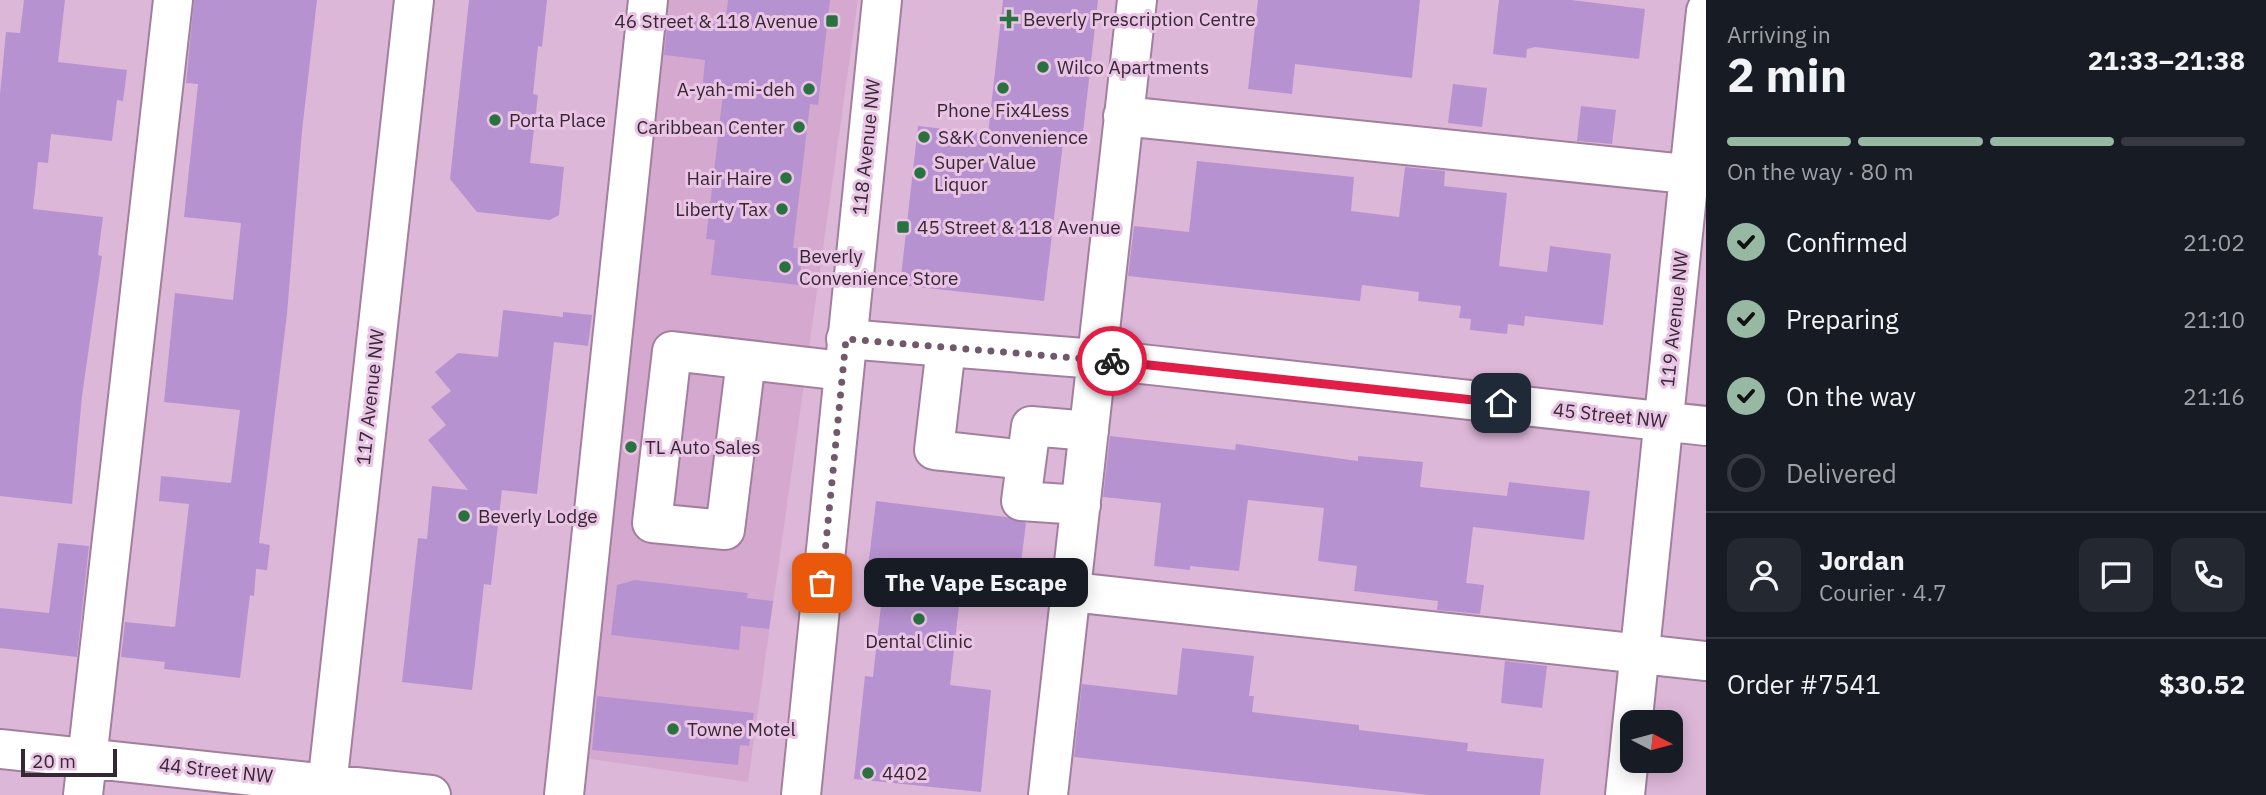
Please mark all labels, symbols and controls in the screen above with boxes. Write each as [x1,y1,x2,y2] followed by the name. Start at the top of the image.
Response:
[1023,7,1256,31] place label: Beverly Prescription Centre
[614,9,818,33] place label: 46 Street & 118 Avenue
[1001,11,1017,27] marker: Beverly Prescription Centre
[824,13,840,29] marker: 46 Street & 118 Avenue
[1727,19,1831,49] text: Arriving in
[2088,43,2245,77] text: 21:33–21:38
[1727,45,1847,105] text: 2 min
[1057,55,1209,79] place label: Wilco Apartments
[1035,59,1051,75] marker: Wilco Apartments
[677,77,795,101] place label: A-yah-mi-deh
[847,78,885,216] street label: 118 Avenue NW
[995,80,1011,96] marker: Phone Fix4Less
[801,81,817,97] marker: A-yah-mi-deh
[936,98,1070,122] place label: Phone Fix4Less
[509,108,606,132] place label: Porta Place
[487,112,503,128] marker: Porta Place
[636,115,785,139] place label: Caribbean Center
[791,119,807,135] marker: Caribbean Center
[938,125,1088,149] place label: S&K Convenience
[916,129,932,145] marker: S&K Convenience
[934,150,1036,196] place label: Super Value Liquor
[1727,156,1914,186] text: On the way · 80 m
[912,165,928,181] marker: Super Value Liquor
[687,166,772,190] place label: Hair Haire
[778,170,794,186] marker: Hair Haire
[675,197,768,221] place label: Liberty Tax
[774,201,790,217] marker: Liberty Tax
[917,215,1121,239] place label: 45 Street & 118 Avenue
[895,219,911,235] marker: 45 Street & 118 Avenue
[1727,223,1765,261] icon: check
[1786,225,1908,259] text: Confirmed
[2183,227,2245,257] text: 21:02
[799,244,958,290] place label: Beverly Convenience Store
[1655,250,1693,388] street label: 119 Avenue NW
[777,259,793,275] marker: Beverly Convenience Store
[1727,300,1765,338] icon: check
[1786,302,1899,336] text: Preparing
[2183,304,2245,334] text: 21:10
[1077,326,1147,396] courier
[351,328,389,466] street label: 117 Avenue NW
[1093,342,1131,380] icon: bike
[1471,373,1531,433] pin
[1727,377,1765,415] icon: check
[1786,379,1916,413] text: On the way
[2183,381,2245,411] text: 21:16
[1482,384,1520,422] icon: home
[1552,397,1668,433] street label: 45 Street NW
[645,435,761,459] place label: TL Auto Sales
[623,439,639,455] marker: TL Auto Sales
[1786,456,1897,490] text: Delivered
[478,504,598,528] place label: Beverly Lodge
[456,508,472,524] marker: Beverly Lodge
[1727,538,1801,612] button: person
[2079,538,2153,612] button: chat
[2171,538,2245,612] button: phone
[1819,543,1905,577] text: Jordan
[792,553,852,613] pin
[864,558,1088,608] callout: The Vape Escape
[803,564,841,602] icon: bag
[885,567,1067,597] text: The Vape Escape
[1819,577,1947,607] text: Courier · 4.7
[911,611,927,627] marker: Dental Clinic
[865,629,973,653] place label: Dental Clinic
[1727,667,1881,701] text: Order #7541
[2159,667,2245,701] text: $30.52
[1620,710,1684,774] north arrow
[1620,710,1683,773] map controls
[687,717,796,741] place label: Towne Motel
[665,721,681,737] marker: Towne Motel
[21,746,117,778] scale bar
[32,749,76,773] text: 20 m
[158,752,274,788] street label: 44 Street NW
[882,761,928,785] place label: 4402
[860,765,876,781] marker: 4402

